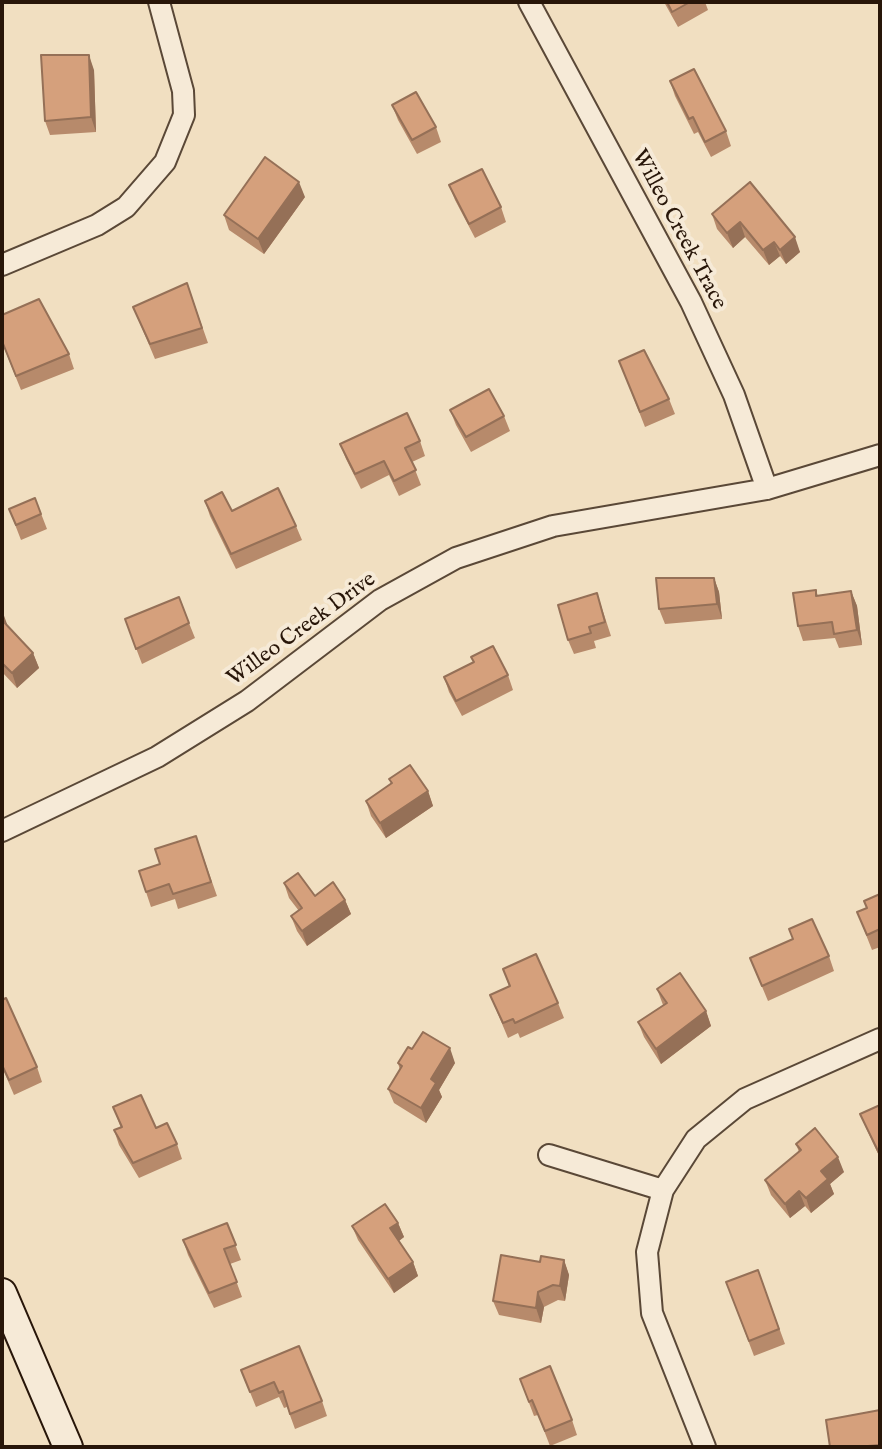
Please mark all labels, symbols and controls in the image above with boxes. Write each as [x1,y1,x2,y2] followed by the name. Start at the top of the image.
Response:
[625,145,731,315] street label: Willeo Creek Trace
[223,567,381,693] street label: Willeo Creek Drive

